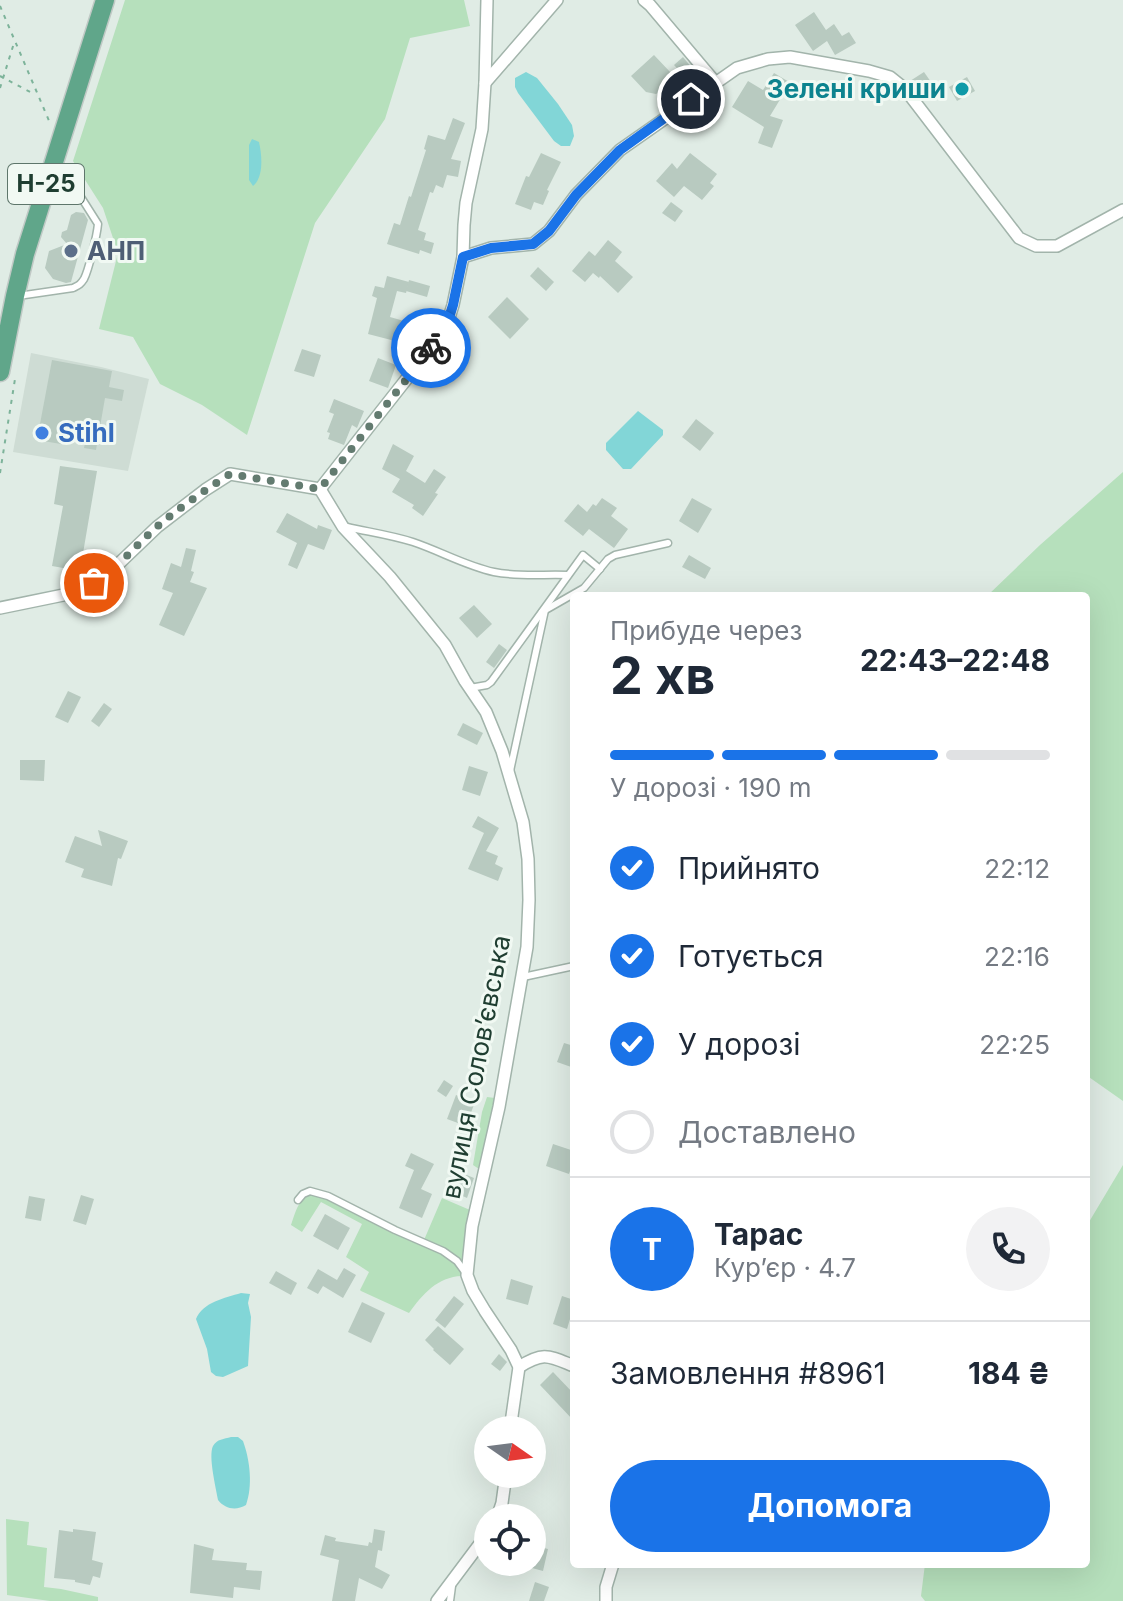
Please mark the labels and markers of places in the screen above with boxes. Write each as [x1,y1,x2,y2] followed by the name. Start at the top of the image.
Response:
[657,65,725,133] pin
[767,73,946,104] place label: Зелені криши
[953,80,971,98] marker: Зелені криши
[87,235,145,266] place label: АНП
[62,242,80,260] marker: АНП
[58,417,115,448] place label: Stihl
[33,424,51,442] marker: Stihl
[60,549,128,617] pin

